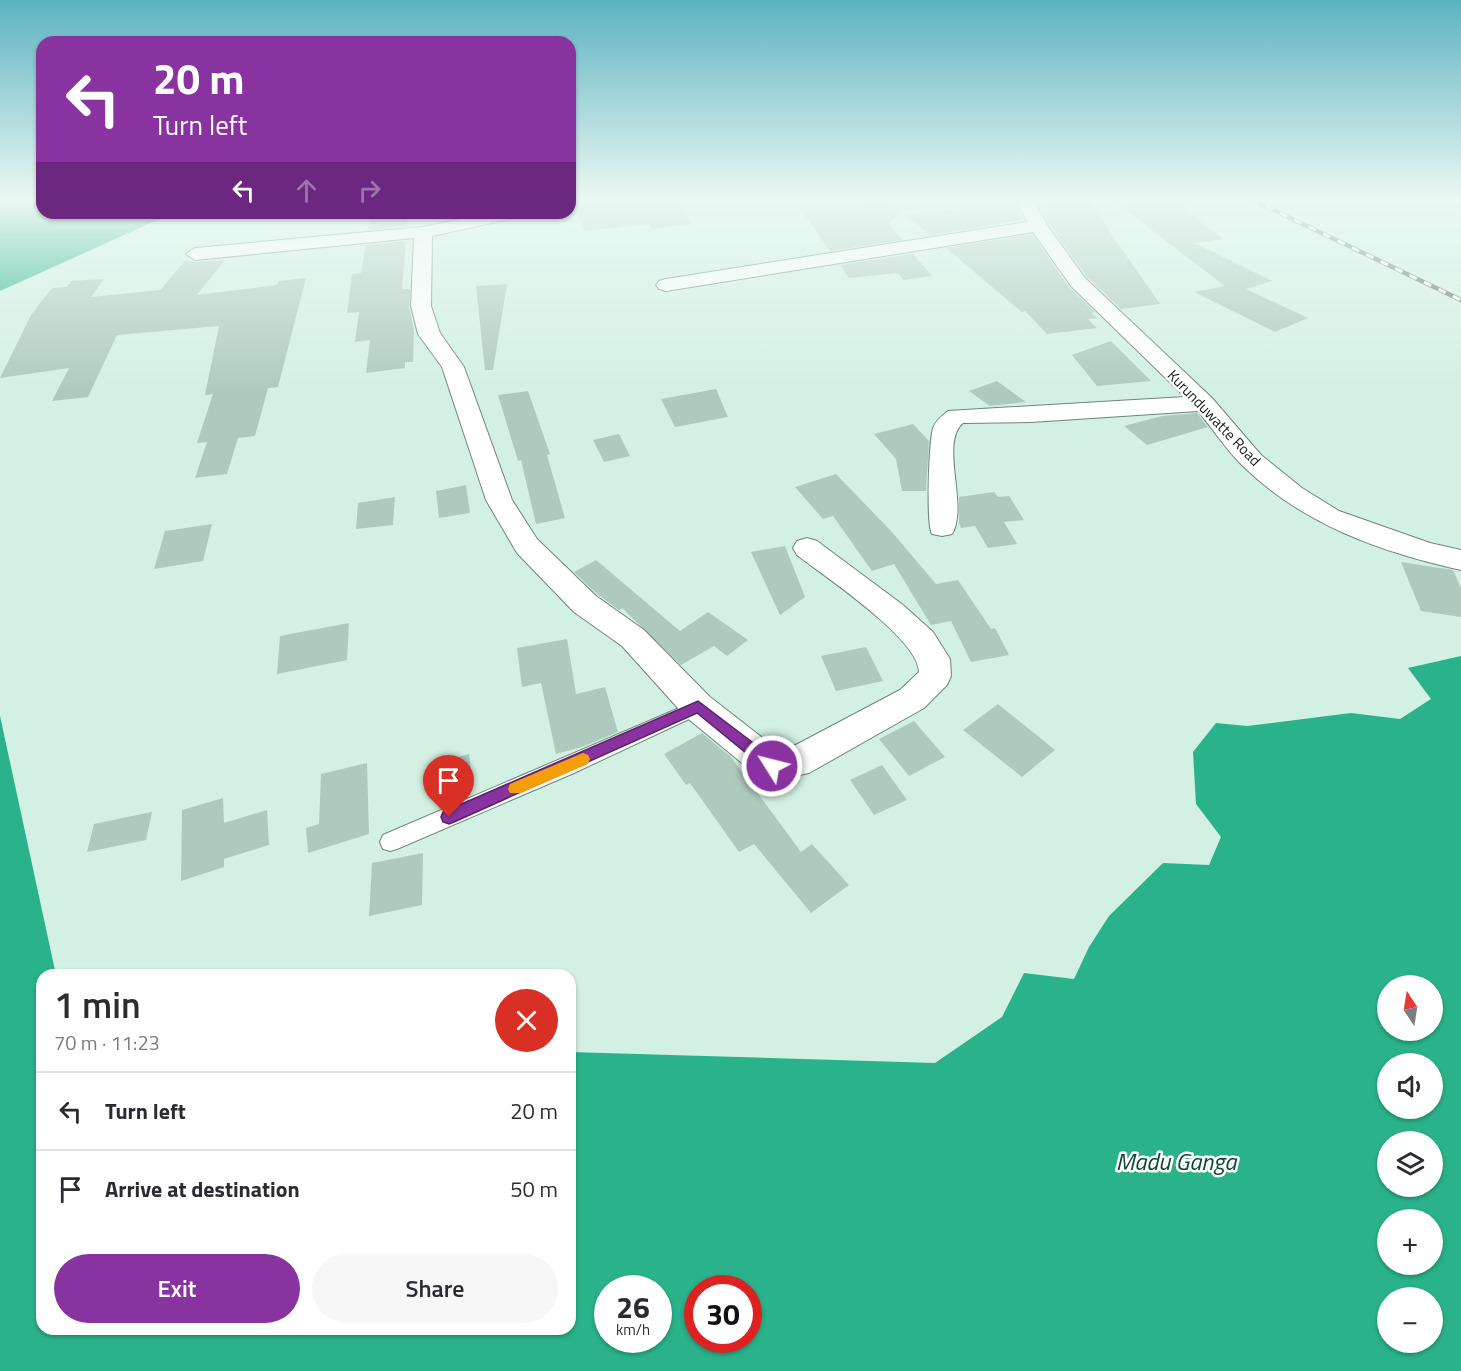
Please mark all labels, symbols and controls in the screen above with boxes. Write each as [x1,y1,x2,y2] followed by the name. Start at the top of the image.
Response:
[153,46,245,110] text: 20 m
[54,60,132,138] icon: left
[153,104,247,145] text: Turn left
[227,174,260,207] icon: left
[290,174,323,207] icon: ahead
[353,174,386,207] icon: right
[1162,364,1266,471] street label: Kurunduwatte Road
[740,734,804,798] position arrow
[423,755,474,817] pin
[432,764,465,797] icon: arrive
[1377,975,1443,1041] north arrow
[1377,975,1443,1353] map controls
[54,977,141,1032] text: 1 min
[495,989,558,1052] button: close
[54,1027,160,1058] text: 70 m · 11:23
[1377,1053,1443,1119] button: sound
[105,1094,186,1128] text: Turn left
[510,1094,558,1128] text: 20 m
[54,1095,87,1128] icon: left
[1377,1131,1443,1197] button: layers
[1116,1143,1238,1179] water label: Madu Ganga
[105,1172,300,1206] text: Arrive at destination
[510,1172,558,1206] text: 50 m
[54,1173,87,1206] icon: arrive
[1377,1209,1443,1275] button: +
[54,1254,300,1323] button: Exit
[312,1254,558,1323] button: Share
[684,1275,762,1353] speed limit sign: 30
[616,1284,650,1330] text: 26
[1377,1287,1443,1353] button: −
[616,1318,650,1341] text: km/h

